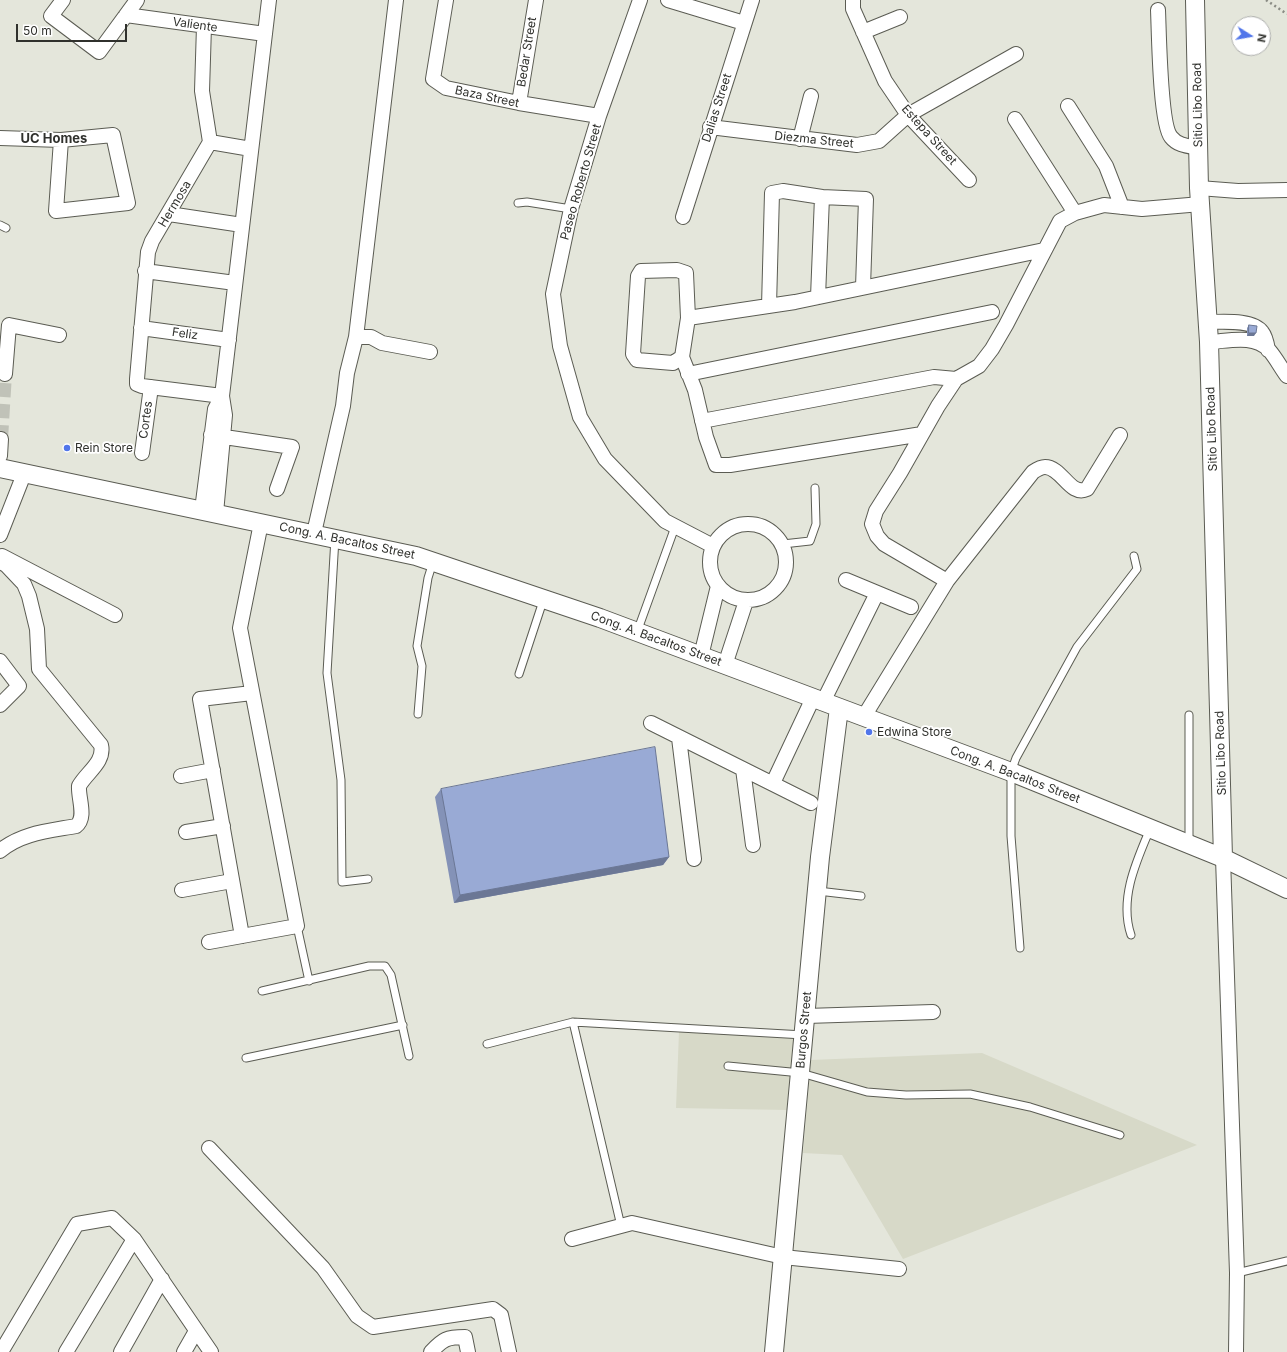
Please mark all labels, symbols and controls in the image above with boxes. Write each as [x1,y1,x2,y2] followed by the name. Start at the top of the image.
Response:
[172,15,218,35] street label: Valiente
[18,16,129,42] scale bar
[514,16,540,88] street label: Bedar Street
[1231,16,1271,56] north arrow
[23,23,52,38] text: 50 m
[1254,33,1269,44] text: N
[1190,63,1206,147] street label: Sitio Libo Road
[699,72,735,144] street label: Dalias Street
[454,83,520,111] street label: Baza Street
[898,102,960,168] street label: Estepa Street
[557,122,605,242] street label: Paseo Roberto Street
[774,129,854,151] street label: Diezma Street
[21,131,87,147] district label: UC Homes
[156,178,194,230] street label: Hermosa
[171,325,199,343] street label: Feliz
[1203,386,1221,472] street label: Sitio Libo Road
[136,400,156,440] street label: Cortes
[75,441,133,455] place label: Rein Store
[62,443,72,453] marker: Rein Store
[278,520,416,562] street label: Cong. A. Bacaltos Street
[589,609,723,669] street label: Cong. A. Bacaltos Street
[1212,710,1230,796] street label: Sitio Libo Road
[877,725,952,739] place label: Edwina Store
[864,727,874,737] marker: Edwina Store
[948,743,1082,807] street label: Cong. A. Bacaltos Street
[793,991,815,1069] street label: Burgos Street

